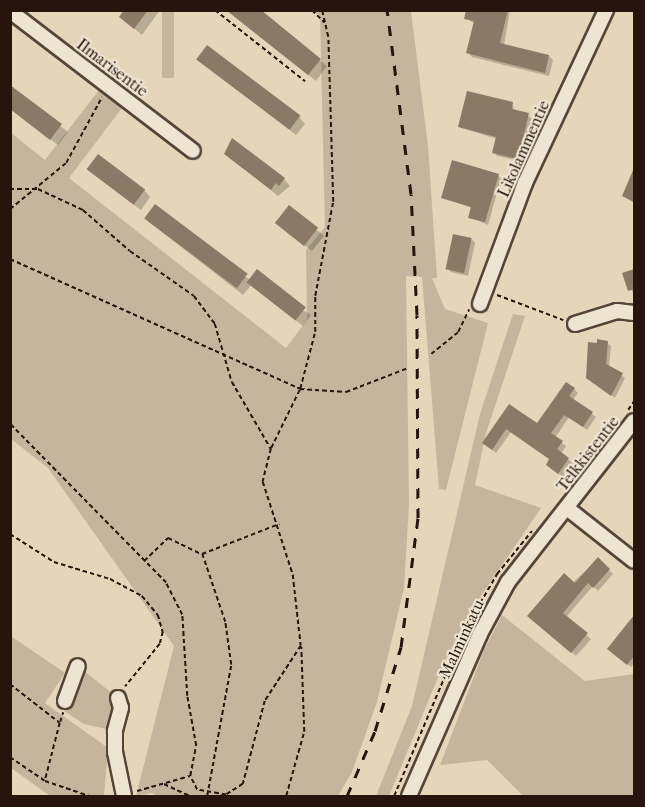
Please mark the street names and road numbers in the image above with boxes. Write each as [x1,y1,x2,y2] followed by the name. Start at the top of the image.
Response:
[73,35,151,101] street label: Ilmarisentie
[494,98,554,200] street label: Likolammentie
[553,413,623,495] street label: Telkkistentie
[436,597,488,681] street label: Malminkatu

